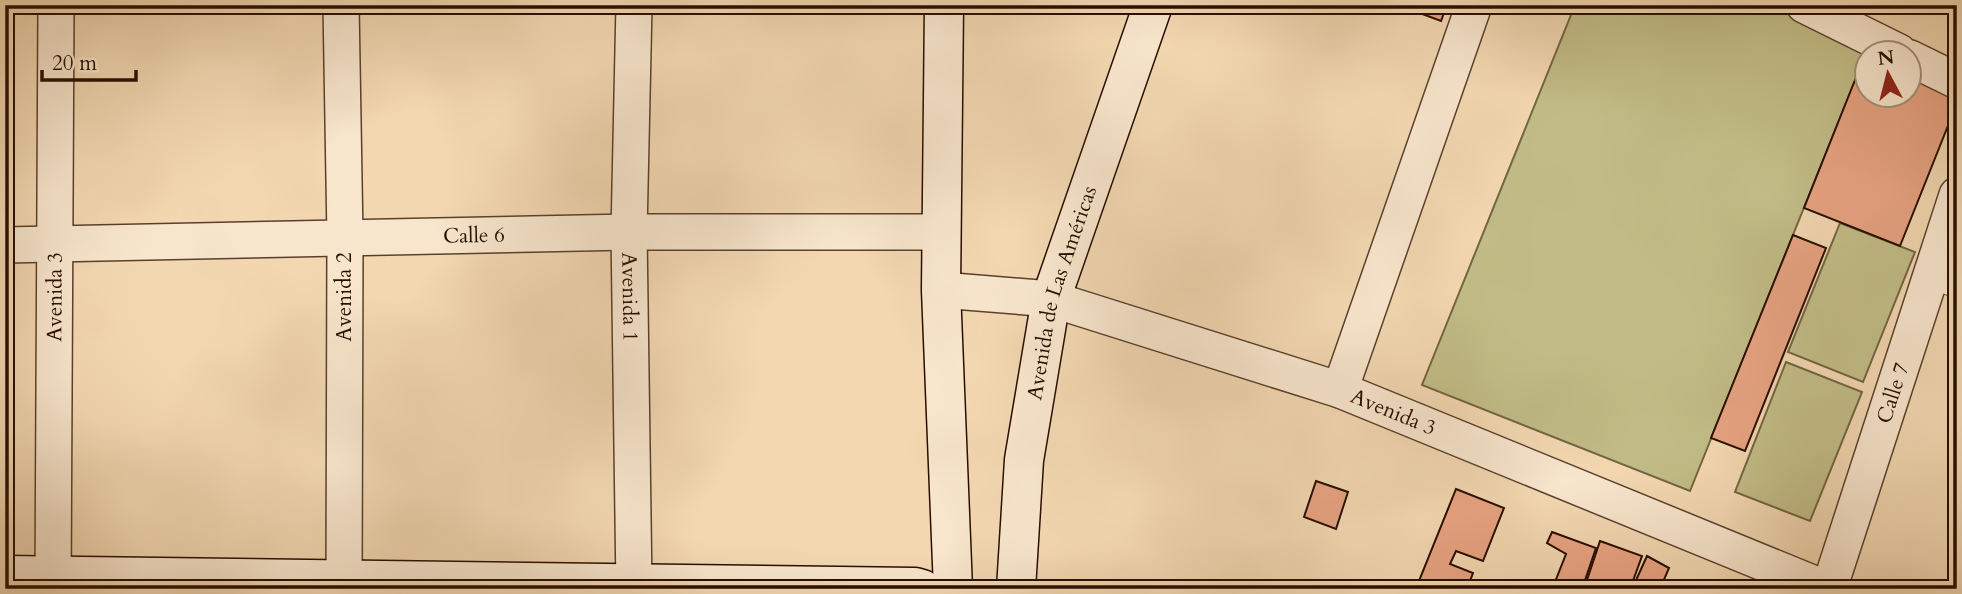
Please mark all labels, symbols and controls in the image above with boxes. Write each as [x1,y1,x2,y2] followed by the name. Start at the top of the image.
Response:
[42,38,136,82] scale bar
[1854,38,1924,108] north arrow
[1876,44,1896,72] text: N
[52,49,97,78] text: 20 m
[1020,182,1104,402] street label: Avenida de Las Américas
[443,221,505,251] street label: Calle 6
[40,252,70,342] street label: Avenida 3
[330,252,359,342] street label: Avenida 2
[614,252,645,342] street label: Avenida 1
[1870,359,1917,427] street label: Calle 7
[1346,382,1440,443] street label: Avenida 3

